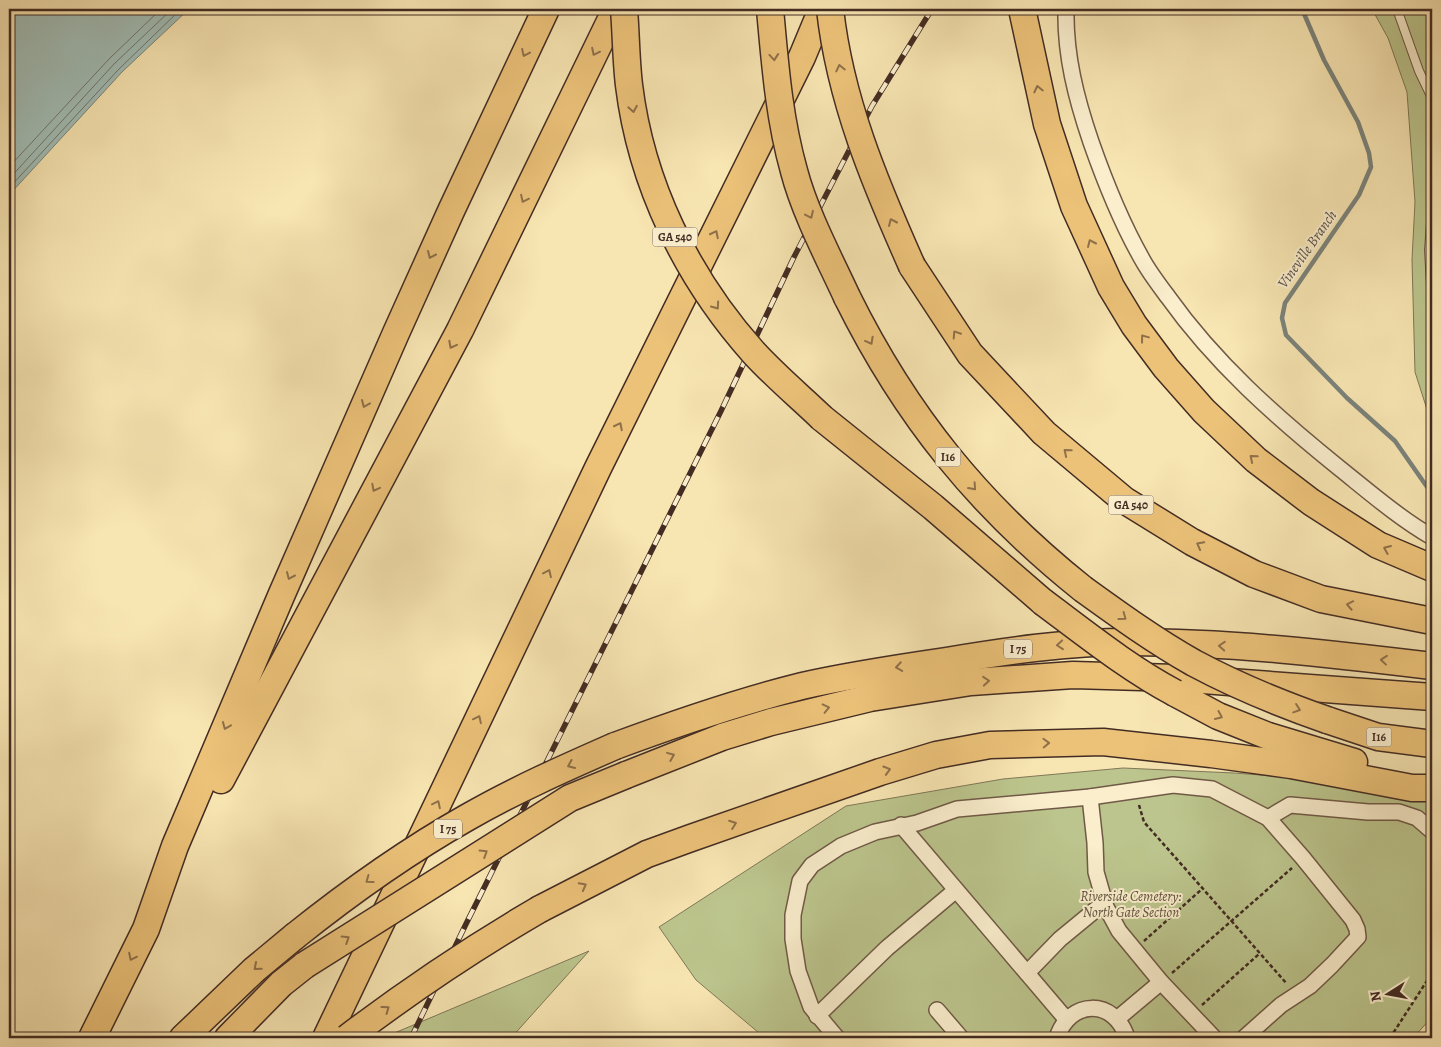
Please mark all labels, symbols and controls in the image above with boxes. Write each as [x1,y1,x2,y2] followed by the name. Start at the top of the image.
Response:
[591,47,601,56] one-way arrow
[521,48,531,57] one-way arrow
[769,54,780,62] one-way arrow
[835,64,846,73] one-way arrow
[1033,85,1044,94] one-way arrow
[628,105,638,114] one-way arrow
[520,193,530,202] one-way arrow
[1273,206,1341,292] water label: Vineville Branch
[804,210,814,219] one-way arrow
[888,218,899,227] one-way arrow
[652,228,698,246] road number: GA 540
[709,230,719,239] one-way arrow
[1086,239,1097,248] one-way arrow
[426,250,437,259] one-way arrow
[710,300,719,310] one-way arrow
[953,330,963,339] one-way arrow
[1141,334,1150,344] one-way arrow
[863,336,873,345] one-way arrow
[448,339,458,348] one-way arrow
[361,399,372,408] one-way arrow
[613,422,623,431] one-way arrow
[936,448,960,467] road number: I16
[1064,449,1073,458] one-way arrow
[1250,454,1259,463] one-way arrow
[372,482,382,491] one-way arrow
[967,482,976,491] one-way arrow
[1108,496,1154,514] road number: GA 540
[1196,541,1205,551] one-way arrow
[1383,545,1392,556] one-way arrow
[542,569,553,578] one-way arrow
[285,571,296,580] one-way arrow
[1346,600,1354,611] one-way arrow
[1117,611,1127,620] one-way arrow
[1055,639,1063,650] one-way arrow
[1004,640,1032,659] road number: I 75
[1218,641,1226,652] one-way arrow
[1380,655,1388,666] one-way arrow
[894,662,903,672] one-way arrow
[982,675,990,686] one-way arrow
[821,703,830,714] one-way arrow
[1292,704,1300,714] one-way arrow
[1214,709,1223,720] one-way arrow
[472,715,482,724] one-way arrow
[222,721,233,730] one-way arrow
[1366,728,1392,746] road number: I16
[1042,737,1050,748] one-way arrow
[666,752,675,763] one-way arrow
[567,759,576,769] one-way arrow
[882,766,890,776] one-way arrow
[431,801,441,810] one-way arrow
[434,820,462,839] road number: I 75
[728,820,737,830] one-way arrow
[478,849,487,859] one-way arrow
[365,874,374,883] one-way arrow
[578,882,587,892] one-way arrow
[1080,887,1182,922] park label: Riverside Cemetery: North Gate Section
[341,936,350,946] one-way arrow
[128,952,138,961] one-way arrow
[254,961,263,970] one-way arrow
[1364,970,1414,1020] north arrow
[1365,990,1386,1003] text: N
[380,1006,390,1015] one-way arrow

